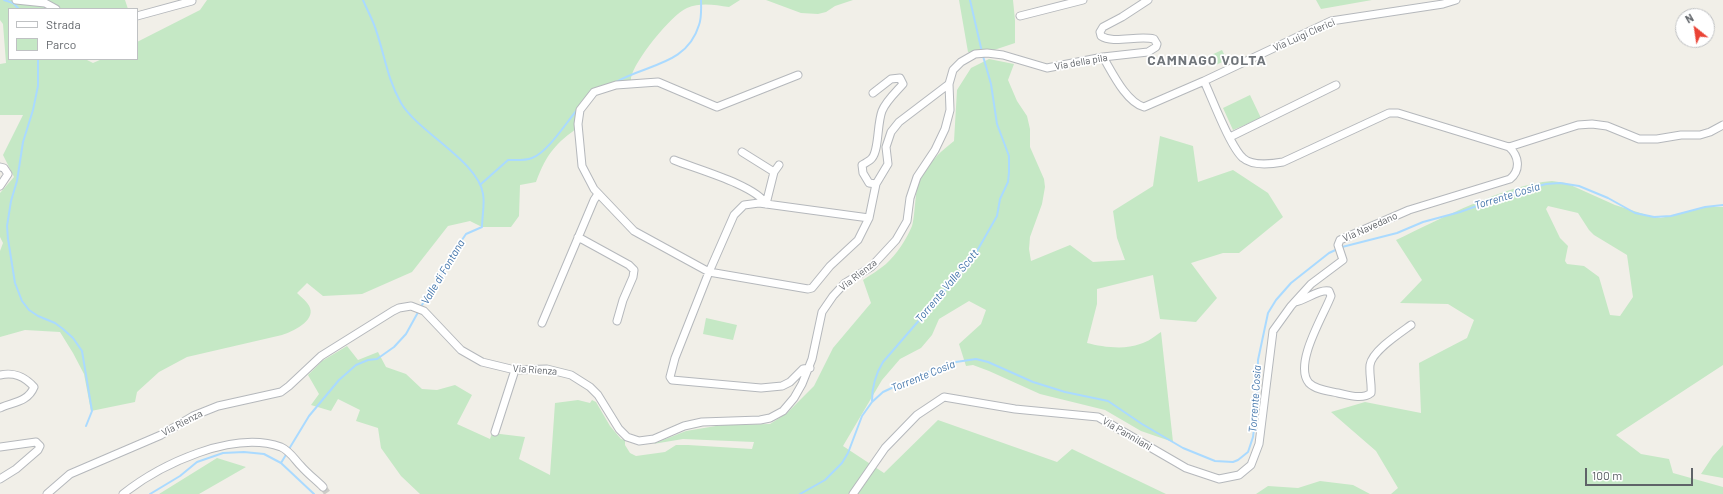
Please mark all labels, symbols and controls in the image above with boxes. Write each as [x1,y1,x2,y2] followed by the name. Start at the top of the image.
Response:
[8,8,138,60] legend
[1675,8,1715,48] north arrow
[1683,11,1696,26] text: N
[1271,16,1337,54] street label: Via Luigi Clerici
[46,17,81,31] text: Strada
[46,37,76,51] text: Parco
[1054,51,1108,73] street label: Via della pila
[1147,52,1267,68] district label: CAMNAGO VOLTA
[1473,180,1541,212] water label: Torrente Cosia
[1341,210,1399,244] street label: Via Navedano
[418,237,468,307] water label: Valle di Fontana
[913,247,981,325] water label: Torrente Valle Scott
[837,257,879,293] street label: Via Rienza
[889,357,957,395] water label: Torrente Cosia
[512,362,558,378] street label: Via Rienza
[1246,365,1264,433] water label: Torrente Cosia
[160,407,204,439] street label: Via Rienza
[1100,415,1154,453] street label: Via Pannilani
[1587,460,1695,486] scale bar
[1592,468,1622,482] text: 100 m

